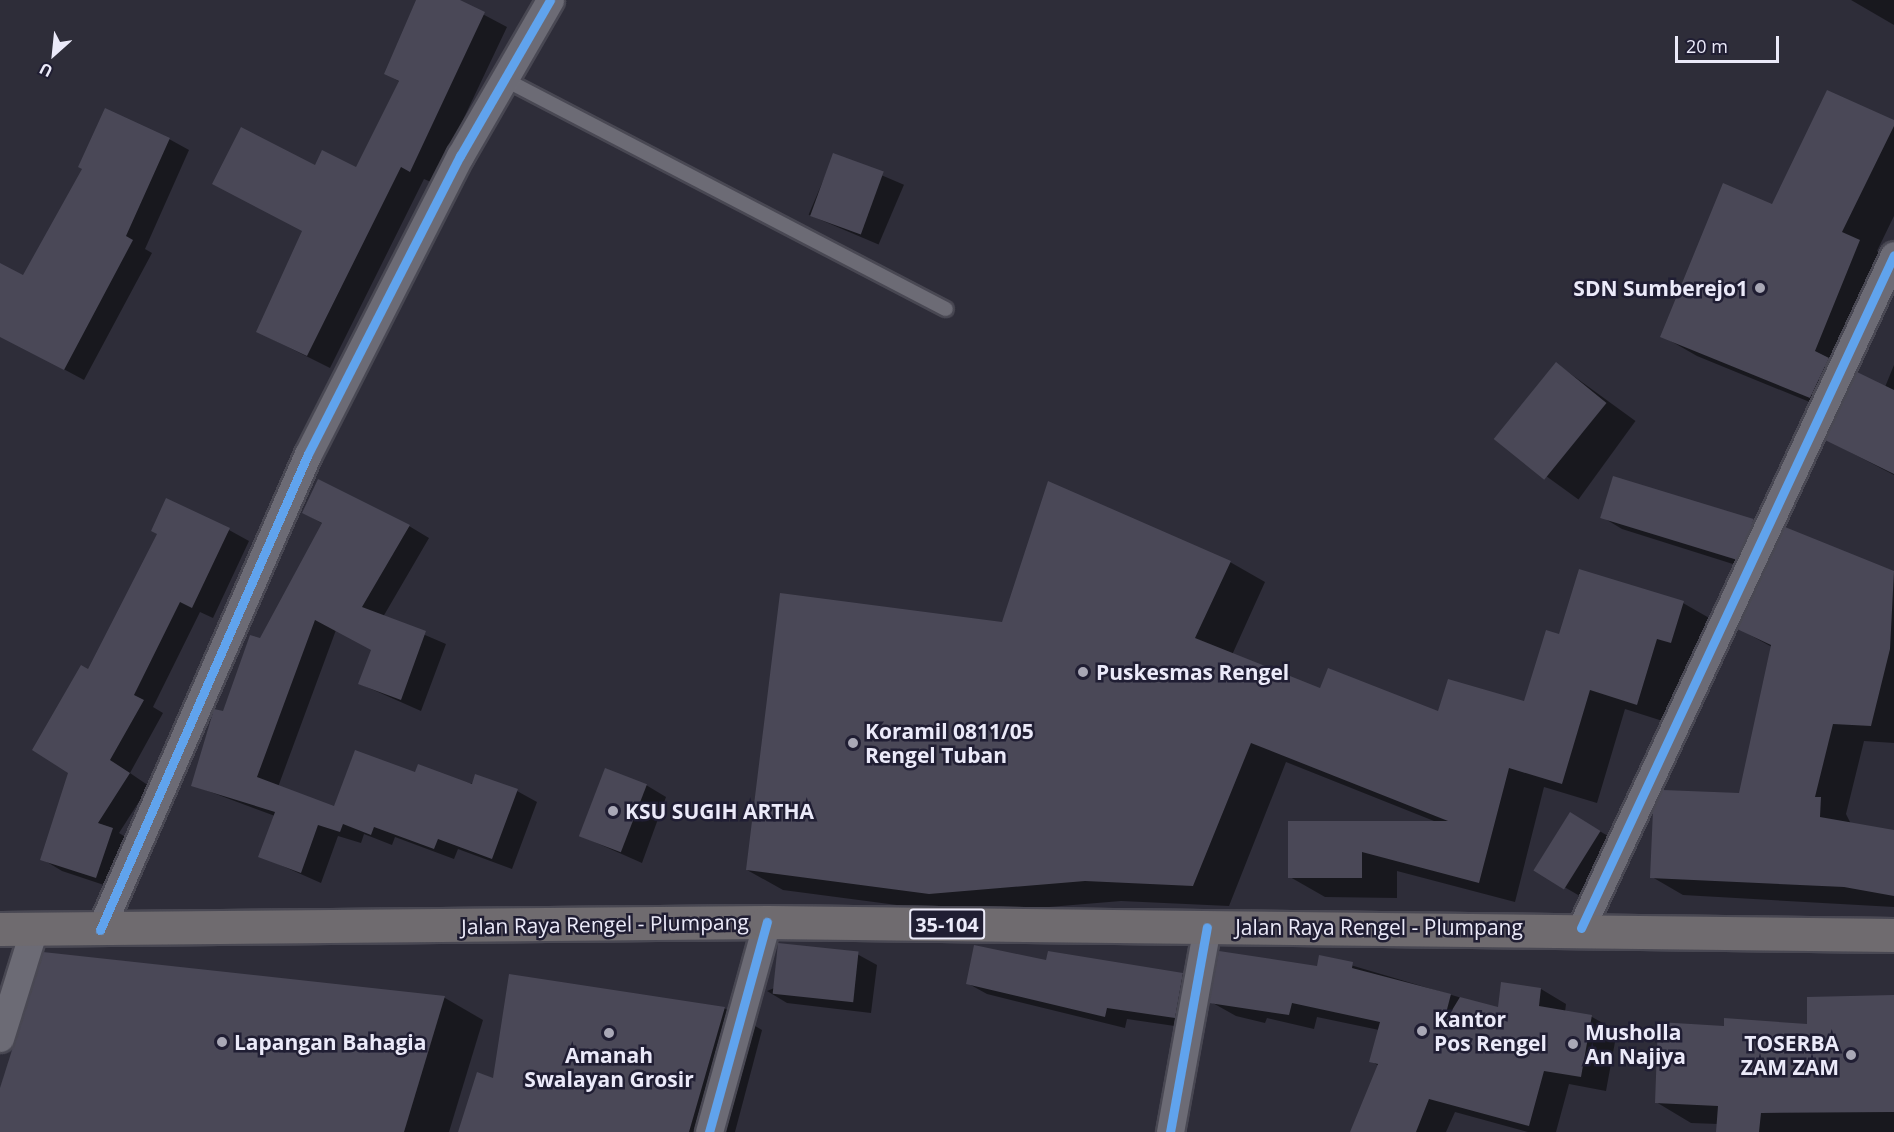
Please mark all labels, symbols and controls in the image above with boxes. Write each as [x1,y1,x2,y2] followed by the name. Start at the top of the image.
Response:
[24,24,84,84] north arrow
[1678,24,1782,62] scale bar
[1686,34,1728,58] text: 20 m
[35,57,56,83] text: U
[1573,275,1748,301] place label: SDN Sumberejo1
[1753,281,1767,295] marker: SDN Sumberejo1
[1096,659,1289,685] place label: Puskesmas Rengel
[1074,663,1092,681] marker: Puskesmas Rengel
[865,718,1034,768] place label: Koramil 0811/05 Rengel Tuban
[846,736,860,750] marker: Koramil 0811/05 Rengel Tuban
[625,798,814,824] place label: KSU SUGIH ARTHA
[606,804,620,818] marker: KSU SUGIH ARTHA
[908,907,986,941] road number: 35-104
[461,909,749,939] street label: Jalan Raya Rengel - Plumpang
[1235,914,1523,940] street label: Jalan Raya Rengel - Plumpang
[1434,1006,1547,1056] place label: Kantor Pos Rengel
[1585,1019,1686,1069] place label: Musholla An Najiya
[1415,1024,1429,1038] marker: Kantor Pos Rengel
[602,1026,616,1040] marker: Amanah Swalayan Grosir
[234,1029,426,1055] place label: Lapangan Bahagia
[1741,1030,1839,1080] place label: TOSERBA ZAM ZAM
[215,1035,229,1049] marker: Lapangan Bahagia
[1566,1037,1580,1051] marker: Musholla An Najiya
[524,1042,694,1092] place label: Amanah Swalayan Grosir
[1844,1048,1858,1062] marker: TOSERBA ZAM ZAM

